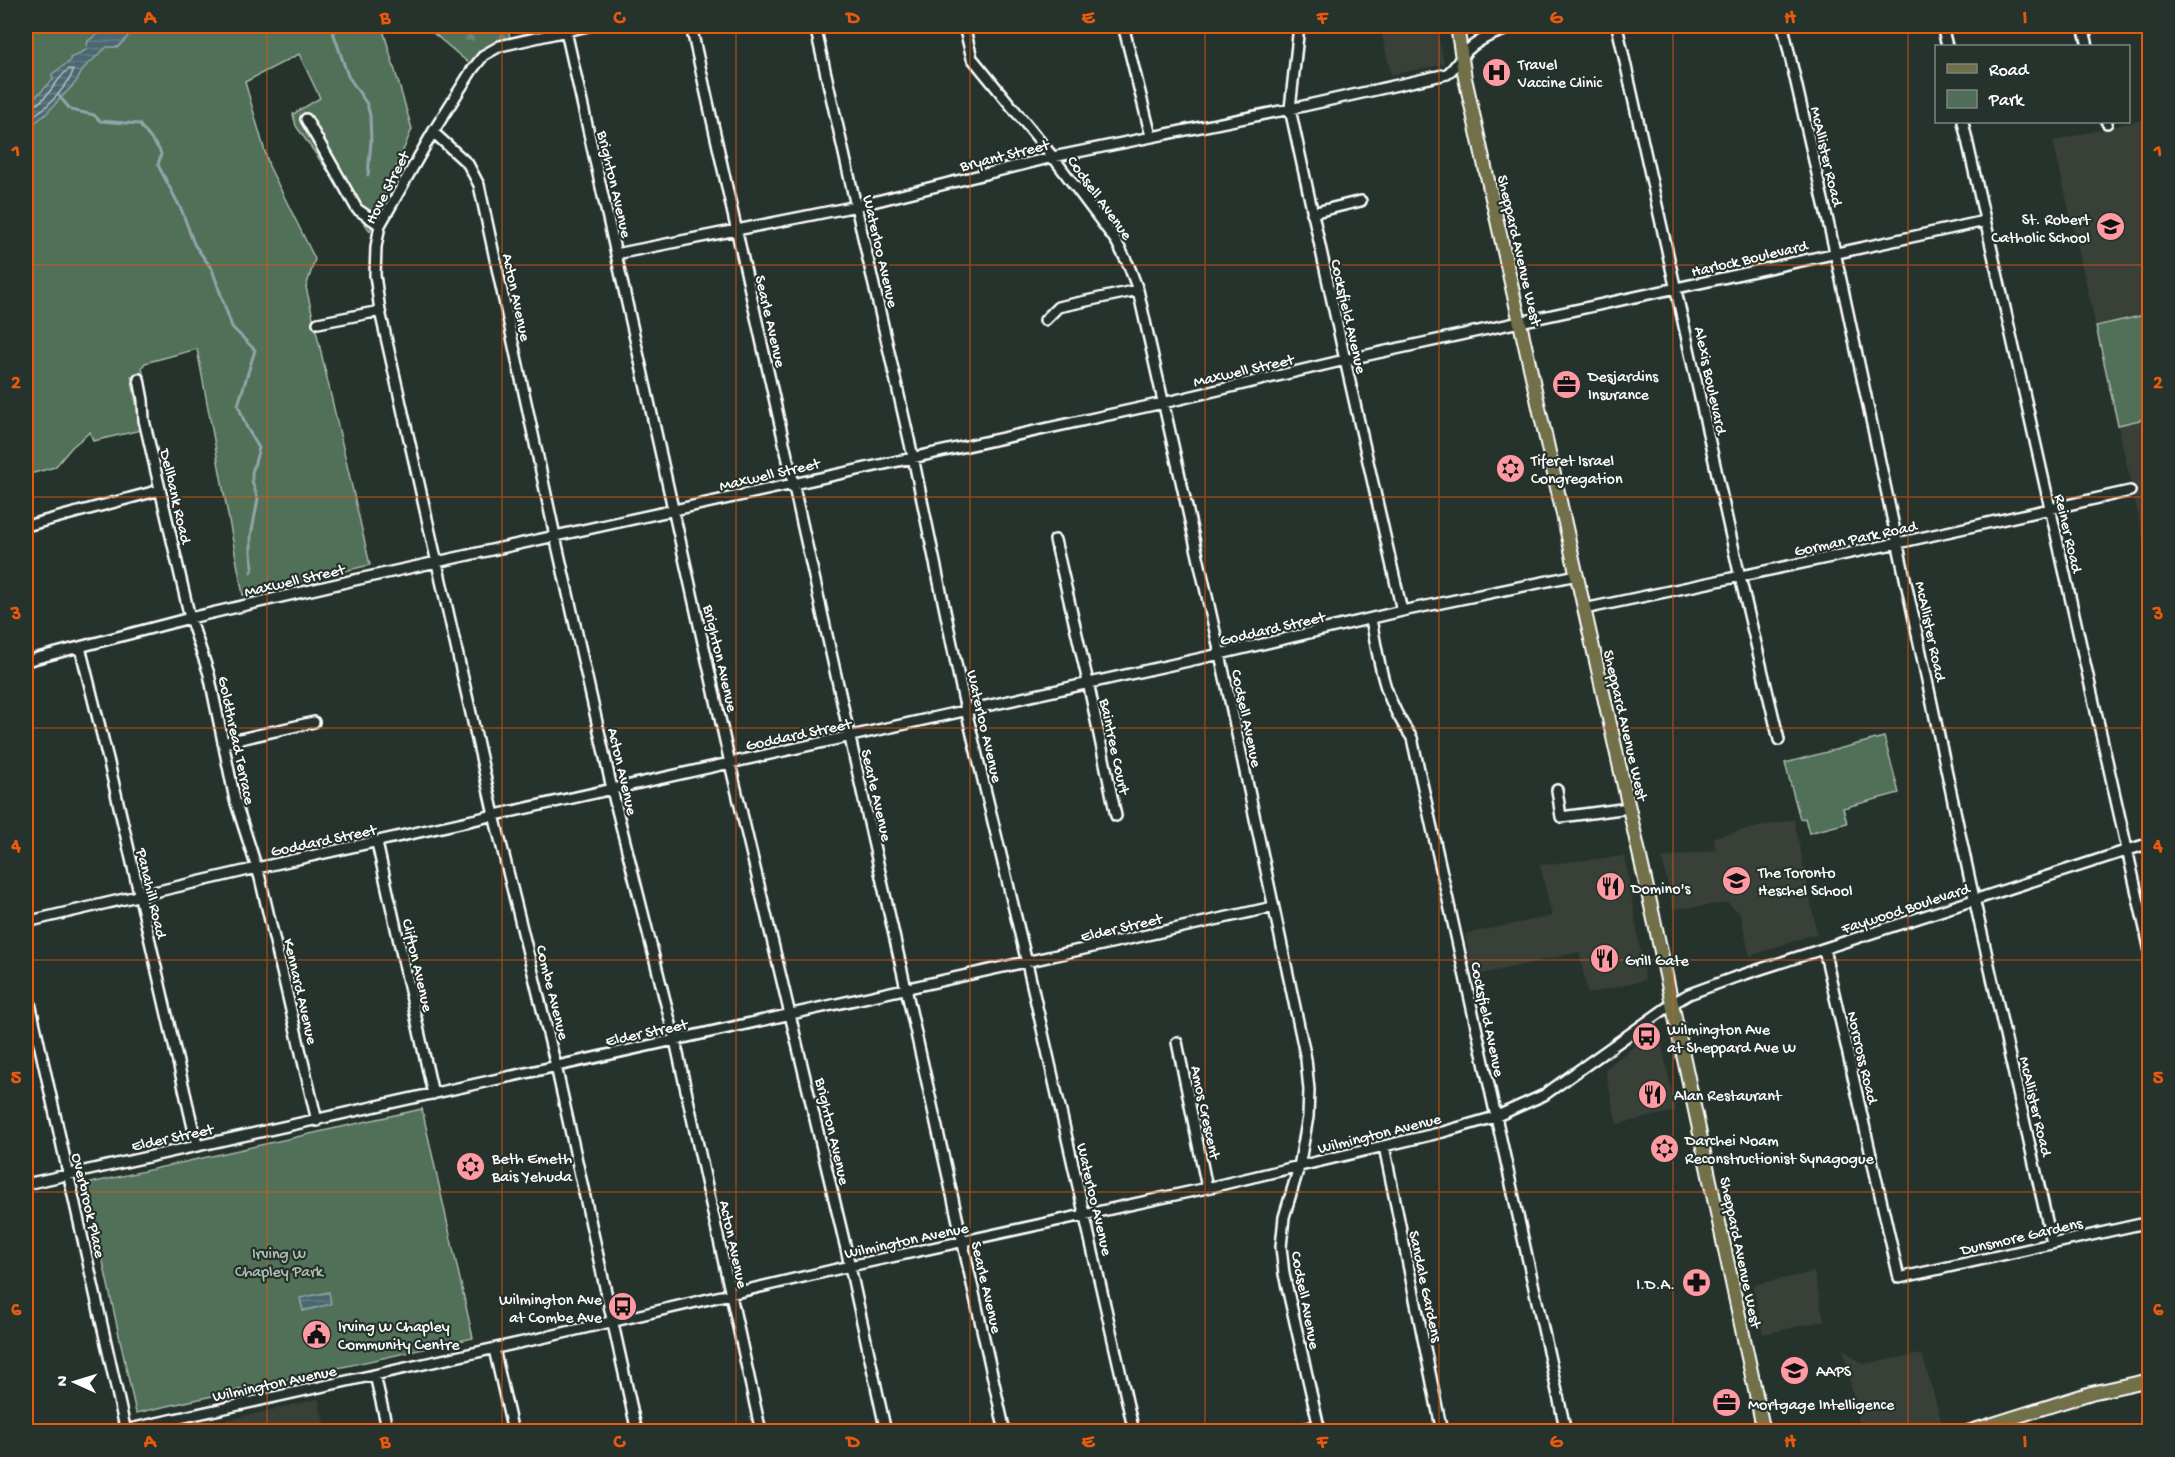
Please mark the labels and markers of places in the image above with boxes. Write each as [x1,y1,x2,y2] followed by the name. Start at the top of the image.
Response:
[1481,56,1513,88] hospital icon: Travel Vaccine Clinic
[1517,57,1603,94] place label: Travel Vaccine Clinic
[2095,211,2127,243] school or university icon: St. Robert Catholic School
[1991,212,2091,249] place label: St. Robert Catholic School
[1551,368,1583,400] office icon: Desjardins Insurance
[1587,369,1659,406] place label: Desjardins Insurance
[1494,452,1526,484] synagogue icon: Tiferet Israel Congregation
[1530,453,1623,490] place label: Tiferet Israel Congregation
[1721,864,1753,896] school or university icon: The Toronto Heschel School
[1757,865,1852,902] place label: The Toronto Heschel School
[1594,871,1626,903] restaurant icon: Domino's
[1630,881,1692,900] place label: Domino's
[1588,943,1620,975] restaurant icon: Grill Gate
[1625,953,1690,972] place label: Grill Gate
[1630,1021,1662,1053] bus stop icon: Wilmington Ave at Sheppard Ave W
[1667,1022,1796,1059] place label: Wilmington Ave at Sheppard Ave W
[1637,1078,1669,1110] restaurant icon: Alan Restaurant
[1674,1088,1783,1107] place label: Alan Restaurant
[1648,1132,1680,1164] synagogue icon: Darchei Noam Reconstructionist Synagogue
[1684,1133,1874,1170] place label: Darchei Noam Reconstructionist Synagogue
[455,1150,487,1182] synagogue icon: Beth Emeth Bais Yehuda
[491,1151,573,1188] place label: Beth Emeth Bais Yehuda
[1680,1267,1712,1299] pharmacy icon: I.D.A.
[1636,1277,1675,1296] place label: I.D.A.
[607,1291,639,1323] bus stop icon: Wilmington Ave at Combe Ave
[499,1292,603,1329] place label: Wilmington Ave at Combe Ave
[301,1318,333,1350] public building icon: Irving W Chapley Community Centre
[338,1319,460,1356] place label: Irving W Chapley Community Centre
[1779,1354,1811,1386] school or university icon: AAPS
[1816,1364,1852,1383] place label: AAPS
[1711,1387,1743,1419] office icon: Mortgage Intelligence
[1748,1397,1895,1416] place label: Mortgage Intelligence

